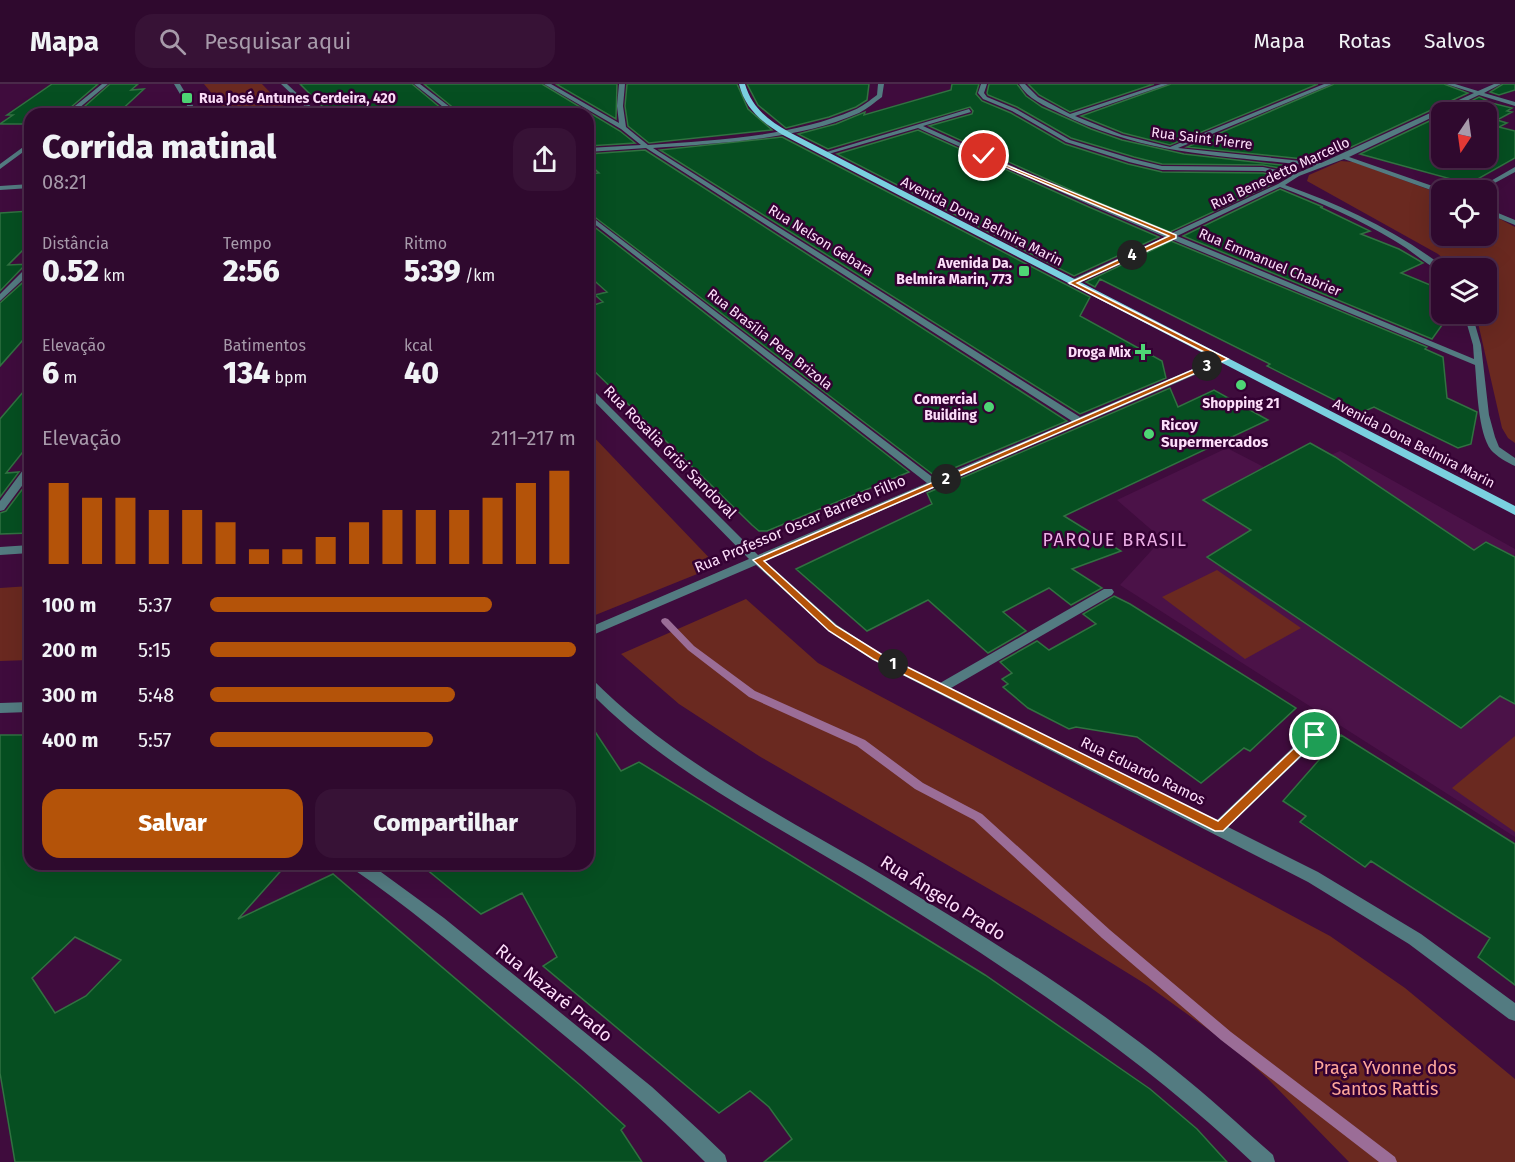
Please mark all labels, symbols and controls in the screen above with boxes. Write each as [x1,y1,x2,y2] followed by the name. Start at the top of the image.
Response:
[135,14,555,68] search box
[30,25,99,58] text: Mapa
[156,25,189,58] icon: search
[204,28,351,55] text: Pesquisar aqui
[1254,28,1305,54] text: Mapa
[1338,28,1391,54] text: Rotas
[1424,28,1485,54] text: Salvos
[199,90,396,107] place label: Rua José Antunes Cerdeira, 420
[180,91,194,105] marker: Rua José Antunes Cerdeira, 420
[1431,102,1497,168] north arrow
[1431,102,1497,324] map controls
[1150,124,1254,153] street label: Rua Saint Pierre
[42,127,276,167] text: Corrida matinal
[513,128,576,191] button: share
[958,130,1009,181] pin
[1208,134,1352,213] street label: Rua Benedetto Marcello
[967,139,1000,172] icon: check
[42,170,87,194] text: 08:21
[898,173,1066,270] street label: Avenida Dona Belmira Marin
[1431,180,1497,246] button: locate
[765,201,876,280] street label: Rua Nelson Gebara
[1196,225,1344,300] street label: Rua Emmanuel Chabrier
[42,234,109,253] text: Distância
[223,234,272,253] text: Tempo
[404,234,447,253] text: Ritmo
[1117,240,1147,270] pin: 4
[1127,245,1137,264] text: 4
[42,253,99,289] text: 0.52
[223,253,280,289] text: 2:56
[404,253,461,289] text: 5:39
[896,255,1012,288] place label: Avenida Da. Belmira Marin, 773
[1431,258,1497,324] button: layers
[1017,264,1031,278] marker: Avenida Da. Belmira Marin, 773
[99,266,125,285] text: km
[461,266,495,285] text: /km
[704,285,836,394] street label: Rua Brasília Pera Brizola
[42,336,106,355] text: Elevação
[223,336,306,355] text: Batimentos
[404,336,433,355] text: kcal
[1068,344,1132,361] place label: Droga Mix
[1136,345,1150,359] marker: Droga Mix
[1192,351,1222,381] pin: 3
[42,355,59,391] text: 6
[223,355,270,391] text: 134
[404,355,439,391] text: 40
[1203,356,1211,375] text: 3
[59,368,77,387] text: m
[270,368,307,387] text: bpm
[1234,378,1248,392] marker: Shopping 21
[600,382,741,523] street label: Rua Rosalia Grisi Sandoval
[914,391,978,424] place label: Comercial Building
[1202,395,1280,412] place label: Shopping 21
[1330,395,1498,492] street label: Avenida Dona Belmira Marin
[982,400,996,414] marker: Comercial Building
[1161,416,1268,451] place label: Ricoy Supermercados
[42,426,121,450] text: Elevação
[491,426,576,450] text: 211–217 m
[1142,427,1156,441] marker: Ricoy Supermercados
[931,464,961,494] pin: 2
[942,469,950,488] text: 2
[692,471,908,577] street label: Rua Professor Oscar Barreto Filho
[1043,529,1187,551] district label: PARQUE BRASIL
[42,593,96,617] text: 100 m
[138,593,172,617] text: 5:37
[42,638,97,662] text: 200 m
[138,638,171,662] text: 5:15
[878,649,908,679] pin: 1
[889,654,897,673] text: 1
[42,683,97,707] text: 300 m
[138,683,174,707] text: 5:48
[1289,709,1340,760] pin
[1298,718,1331,751] icon: arrive
[42,728,98,752] text: 400 m
[138,728,171,752] text: 5:57
[1078,733,1208,809] street label: Rua Eduardo Ramos
[42,789,303,858] button: Salvar
[315,789,576,858] button: Compartilhar
[876,851,1010,945] street label: Rua Ângelo Prado
[491,939,617,1047] street label: Rua Nazaré Prado
[1314,1057,1456,1100] park label: Praça Yvonne dos Santos Rattis

